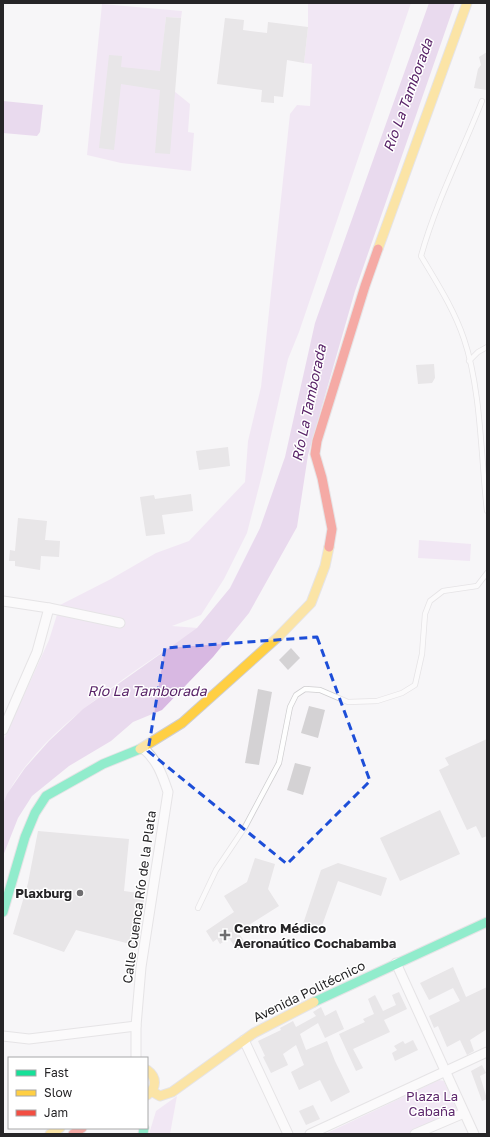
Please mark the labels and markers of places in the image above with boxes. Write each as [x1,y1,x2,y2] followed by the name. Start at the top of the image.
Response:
[15,885,72,901] place label: Plaxburg
[75,888,85,898] marker: Plaxburg
[234,920,397,951] place label: Centro Médico Aeronaútico Cochabamba
[219,929,231,941] marker: Centro Médico Aeronaútico Cochabamba

